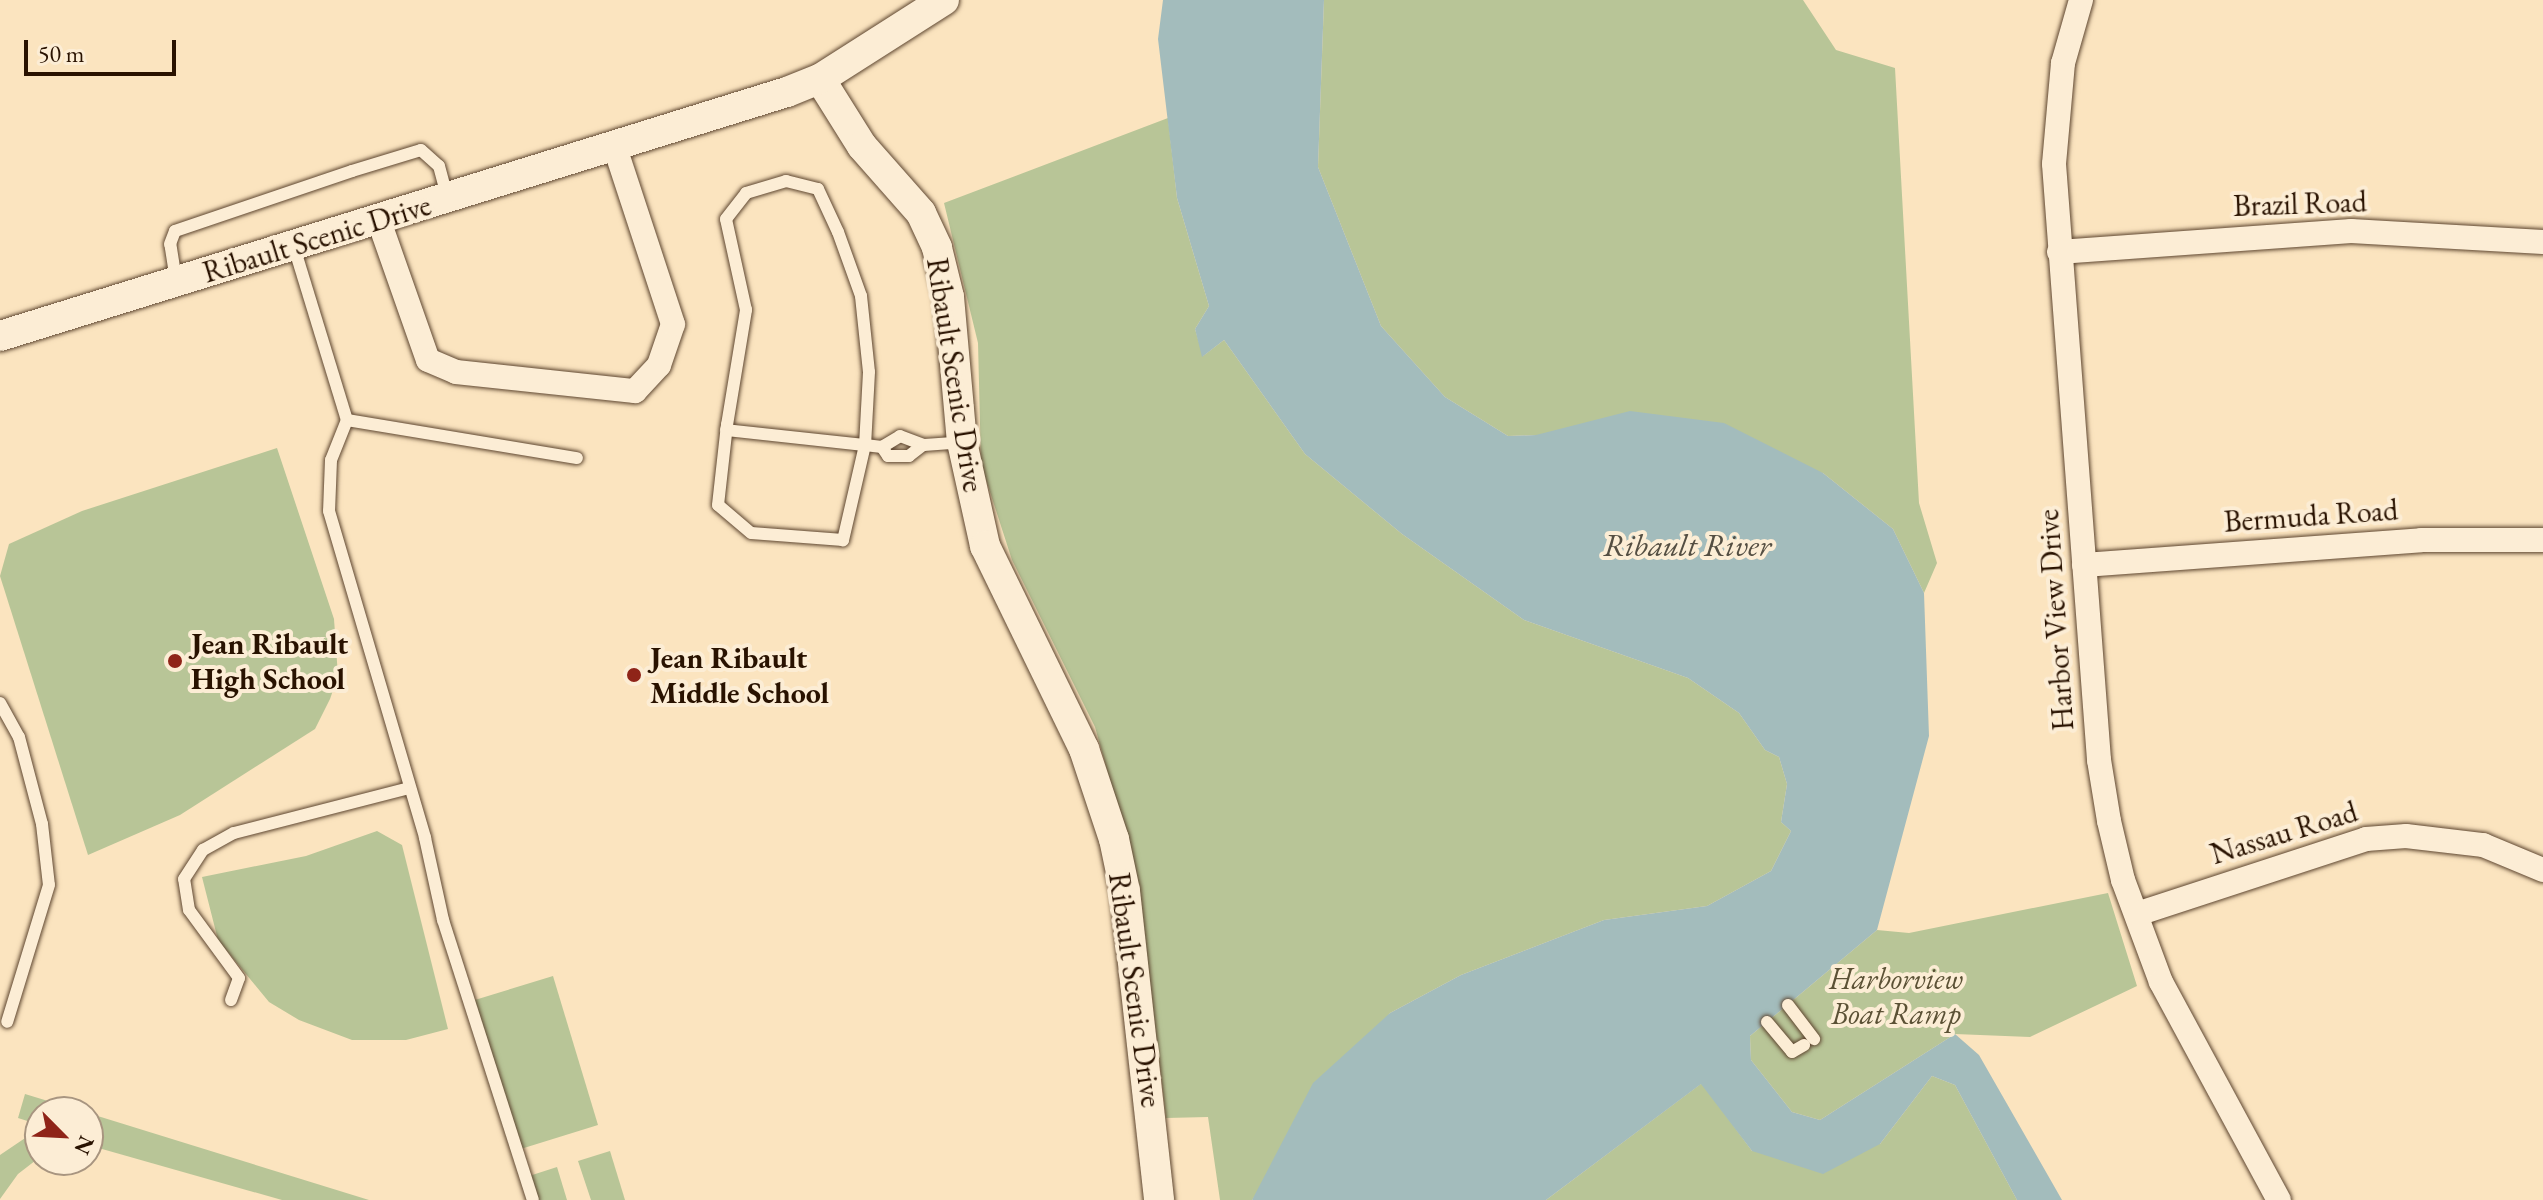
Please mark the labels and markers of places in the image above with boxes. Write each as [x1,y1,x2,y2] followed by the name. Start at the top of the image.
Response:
[191,626,348,696] place label: Jean Ribault High School
[650,640,829,710] place label: Jean Ribault Middle School
[166,652,184,670] marker: Jean Ribault High School
[625,666,643,684] marker: Jean Ribault Middle School

